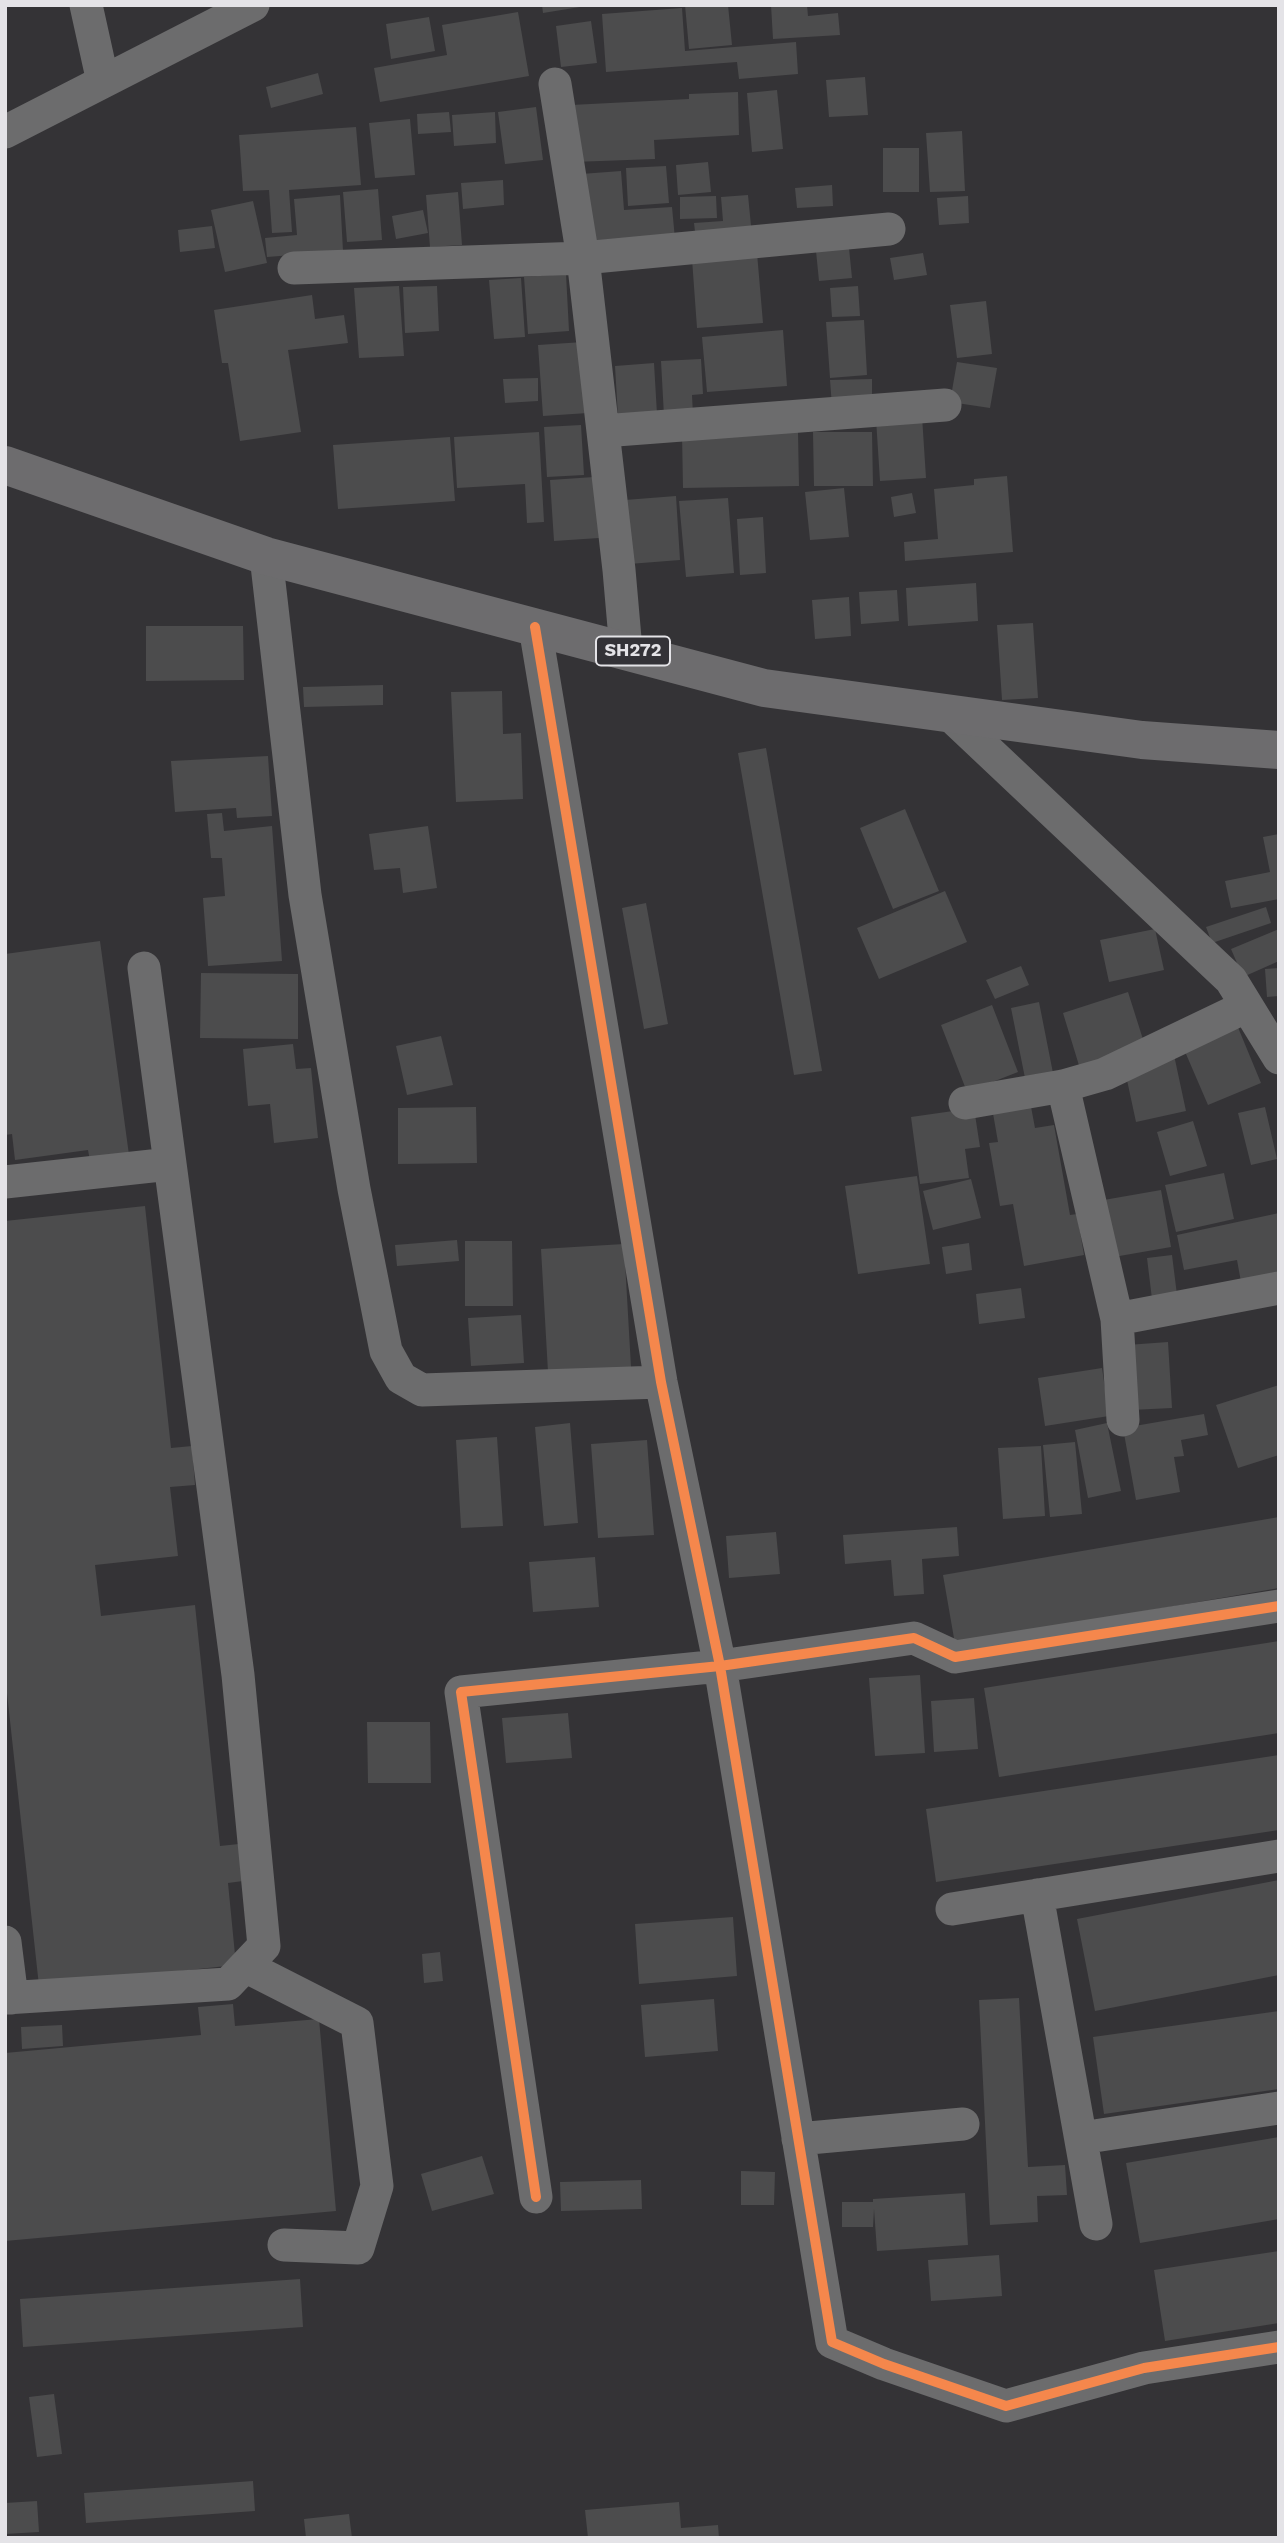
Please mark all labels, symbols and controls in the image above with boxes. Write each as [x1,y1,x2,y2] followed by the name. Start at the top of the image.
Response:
[596,636,670,666] road number: SH272

